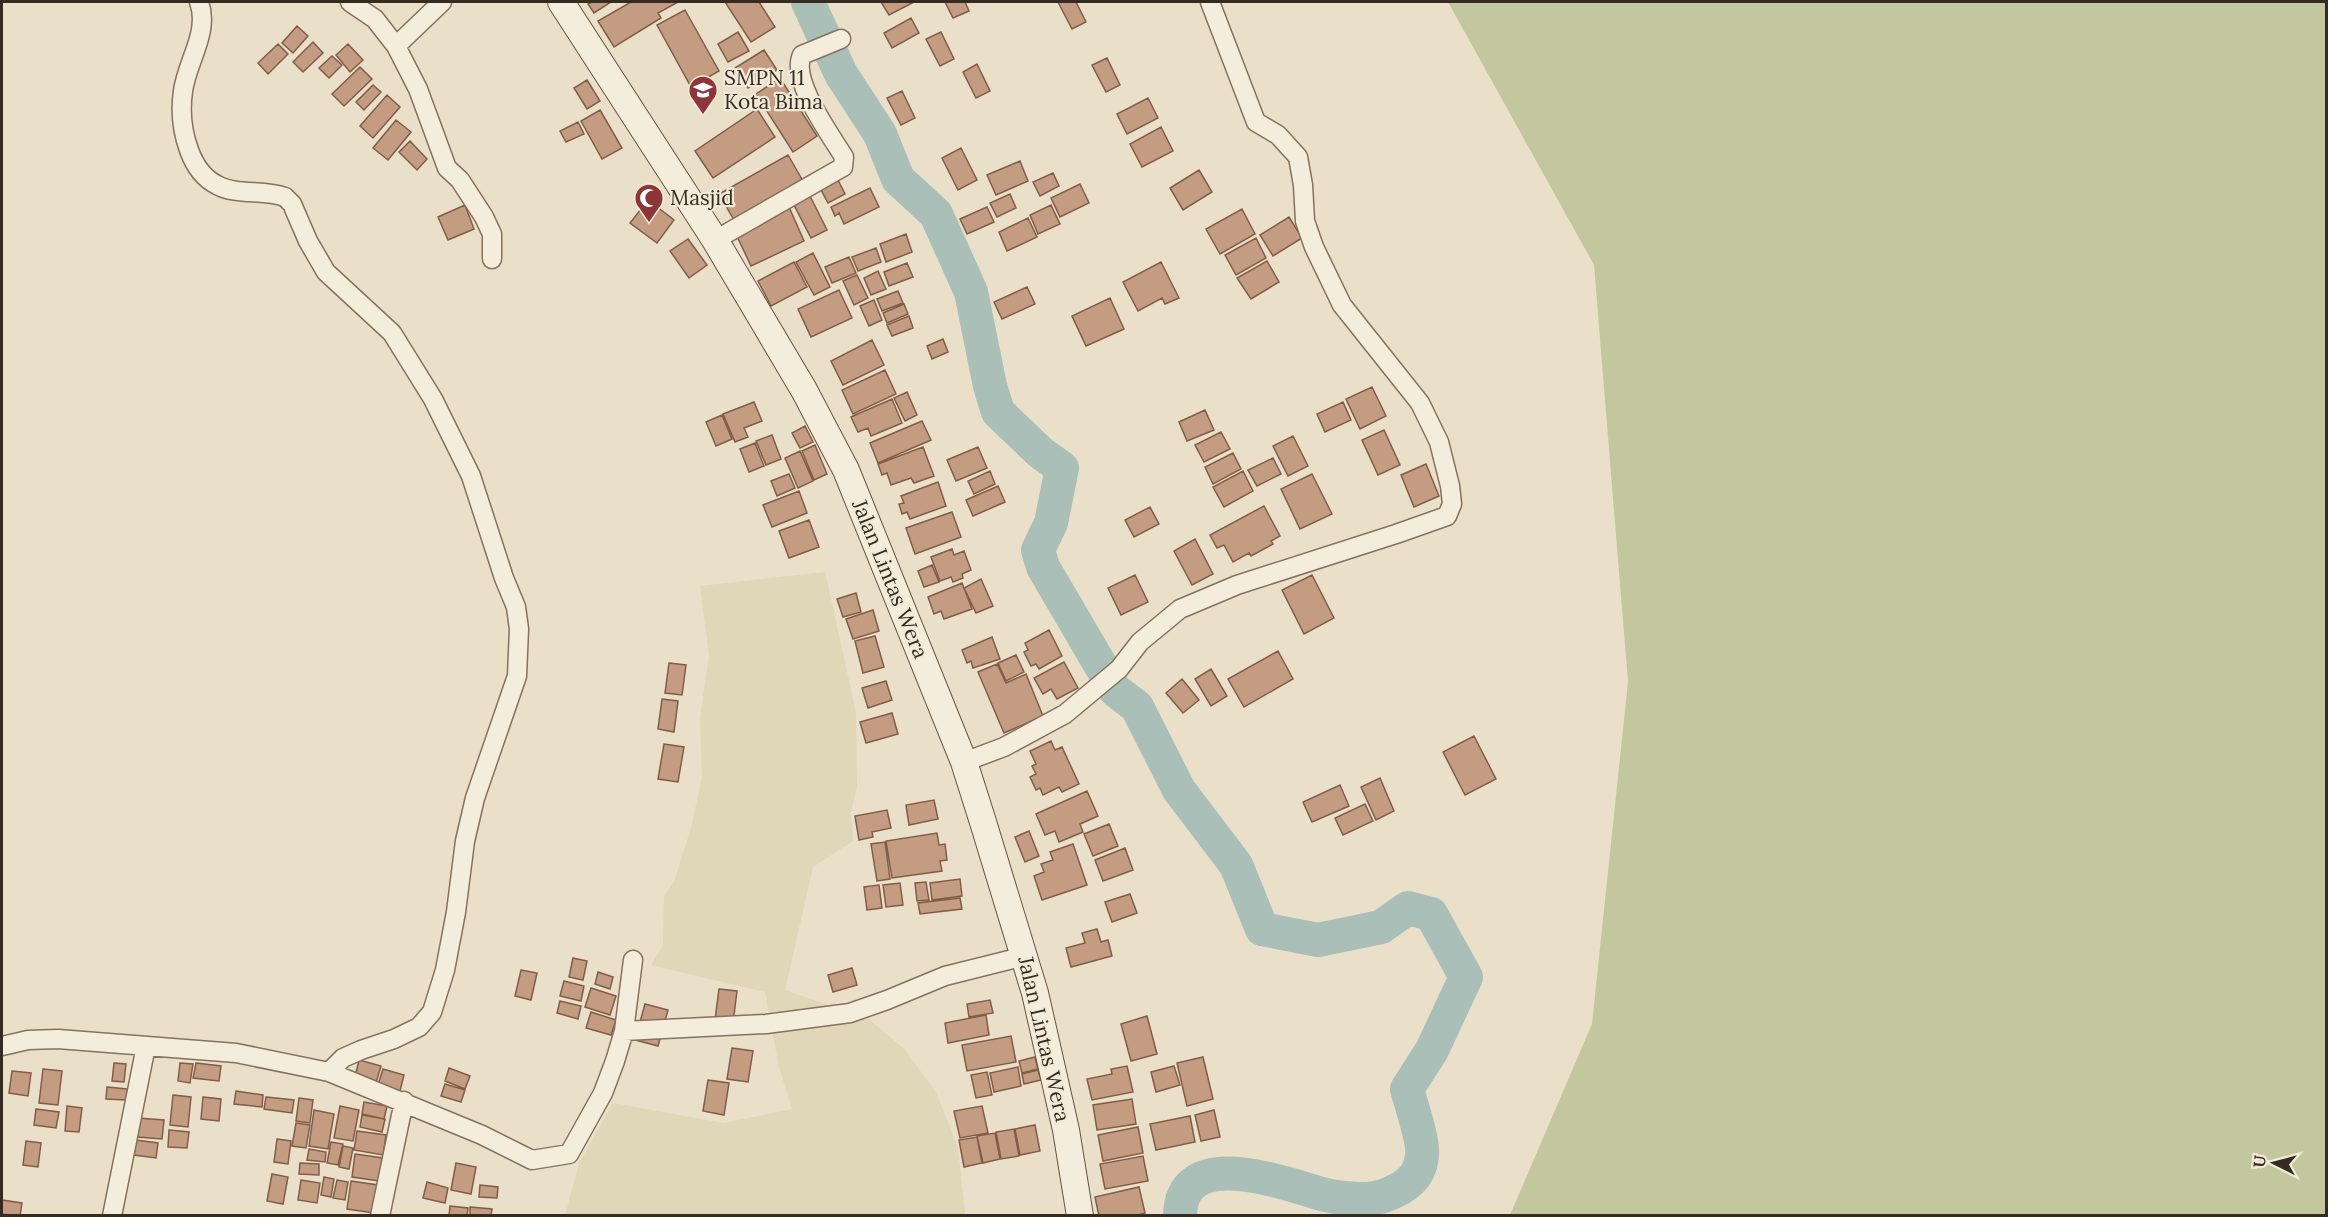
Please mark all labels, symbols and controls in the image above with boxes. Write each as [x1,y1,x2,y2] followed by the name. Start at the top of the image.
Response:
[724,64,823,115] place label: SMPN 11 Kota Bima
[687,74,719,116] school or university icon: SMPN 11 Kota Bima
[633,182,665,224] mosque icon: Masjid
[670,184,734,211] place label: Masjid
[846,494,935,662] street label: Jalan Lintas Wera
[1012,952,1077,1125] street label: Jalan Lintas Wera
[2244,1133,2304,1193] north arrow
[2249,1154,2270,1169] text: U

